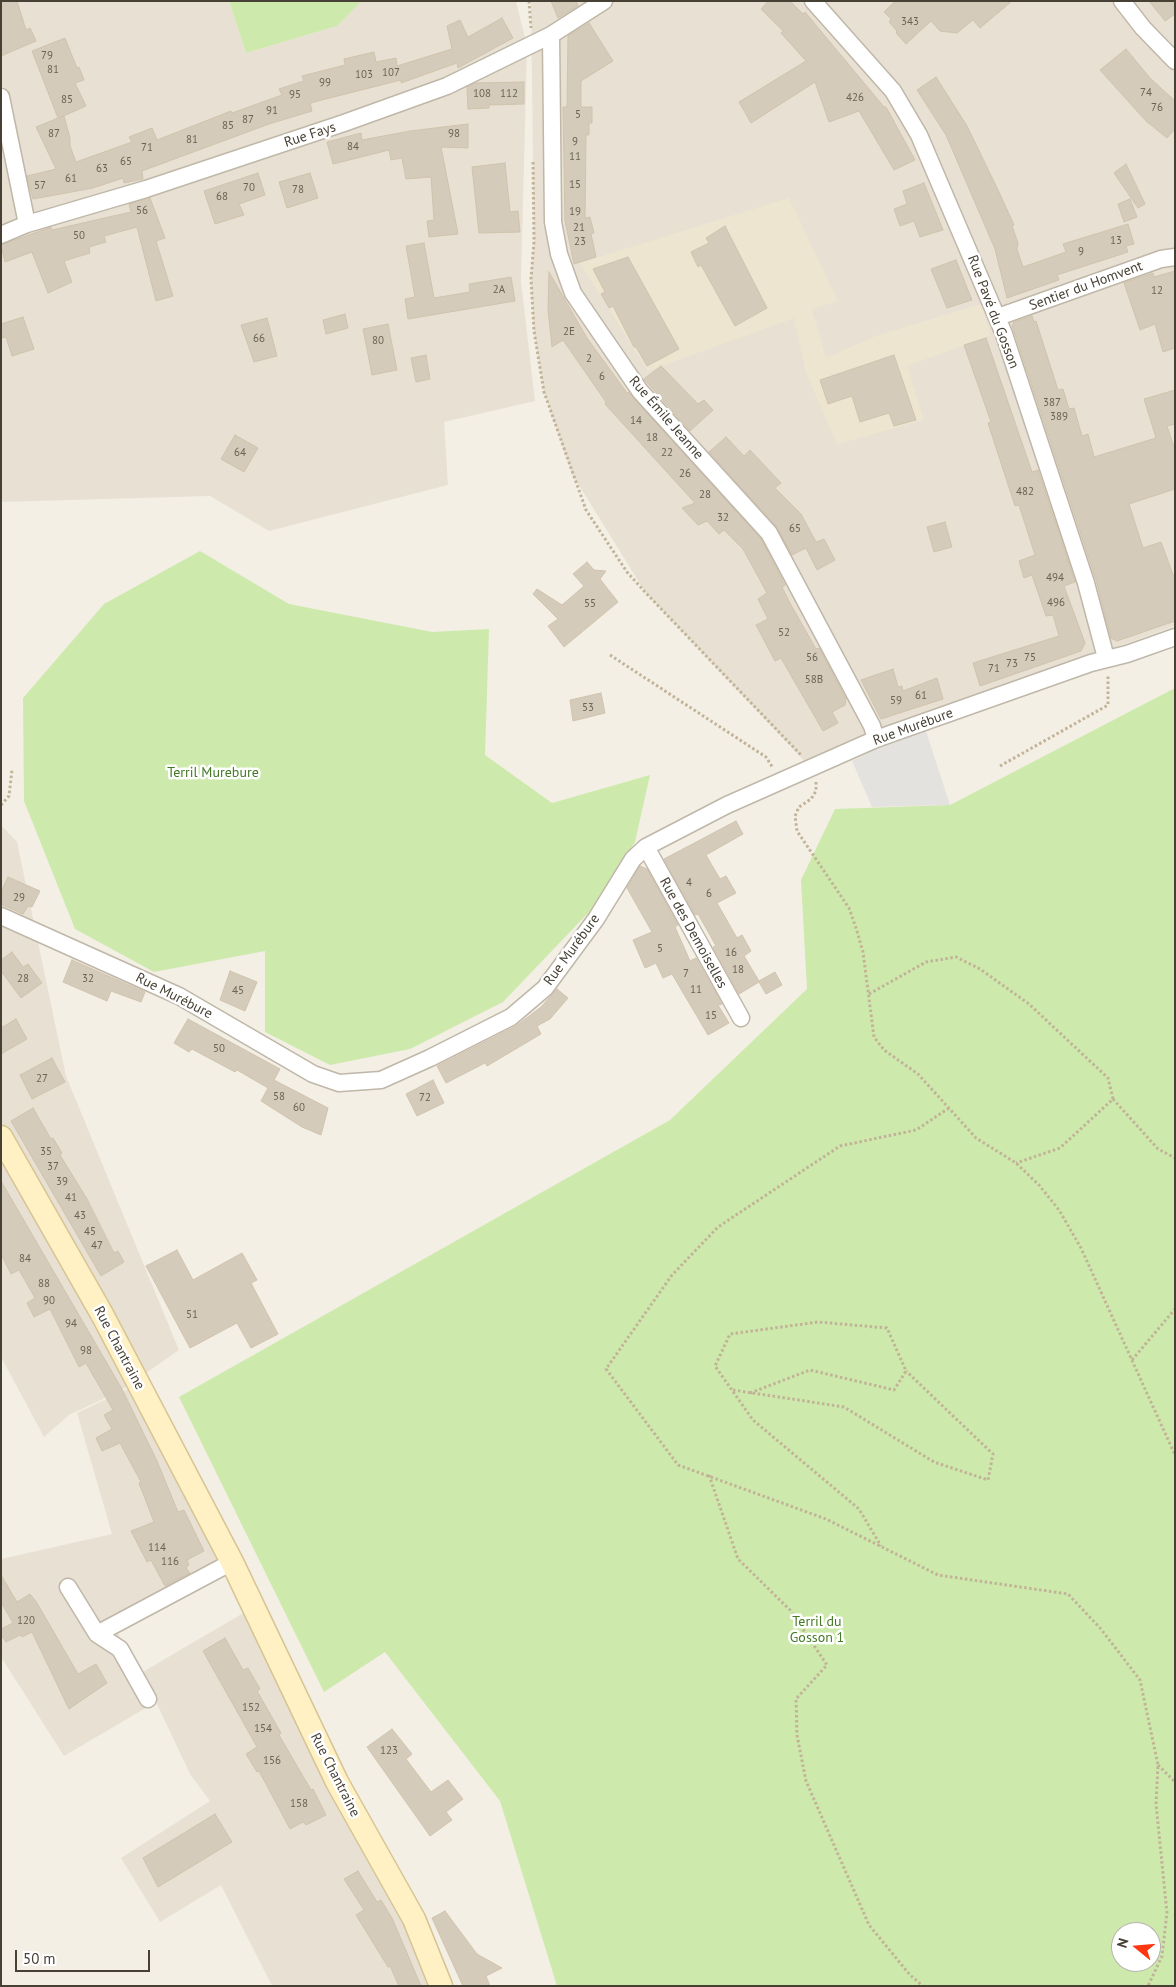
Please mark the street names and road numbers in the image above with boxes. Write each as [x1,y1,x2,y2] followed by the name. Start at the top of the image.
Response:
[282,119,338,151] street label: Rue Fays
[964,253,1022,371] street label: Rue Pavé du Gosson
[1027,258,1145,314] street label: Sentier du Homvent
[625,373,707,463] street label: Rue Émile Jeanne
[871,705,955,749] street label: Rue Murébure
[656,875,730,991] street label: Rue des Demoiselles
[541,911,603,989] street label: Rue Murébure
[133,969,215,1023] street label: Rue Murébure
[90,1304,148,1392] street label: Rue Chantraine
[307,1730,363,1820] street label: Rue Chantraine

